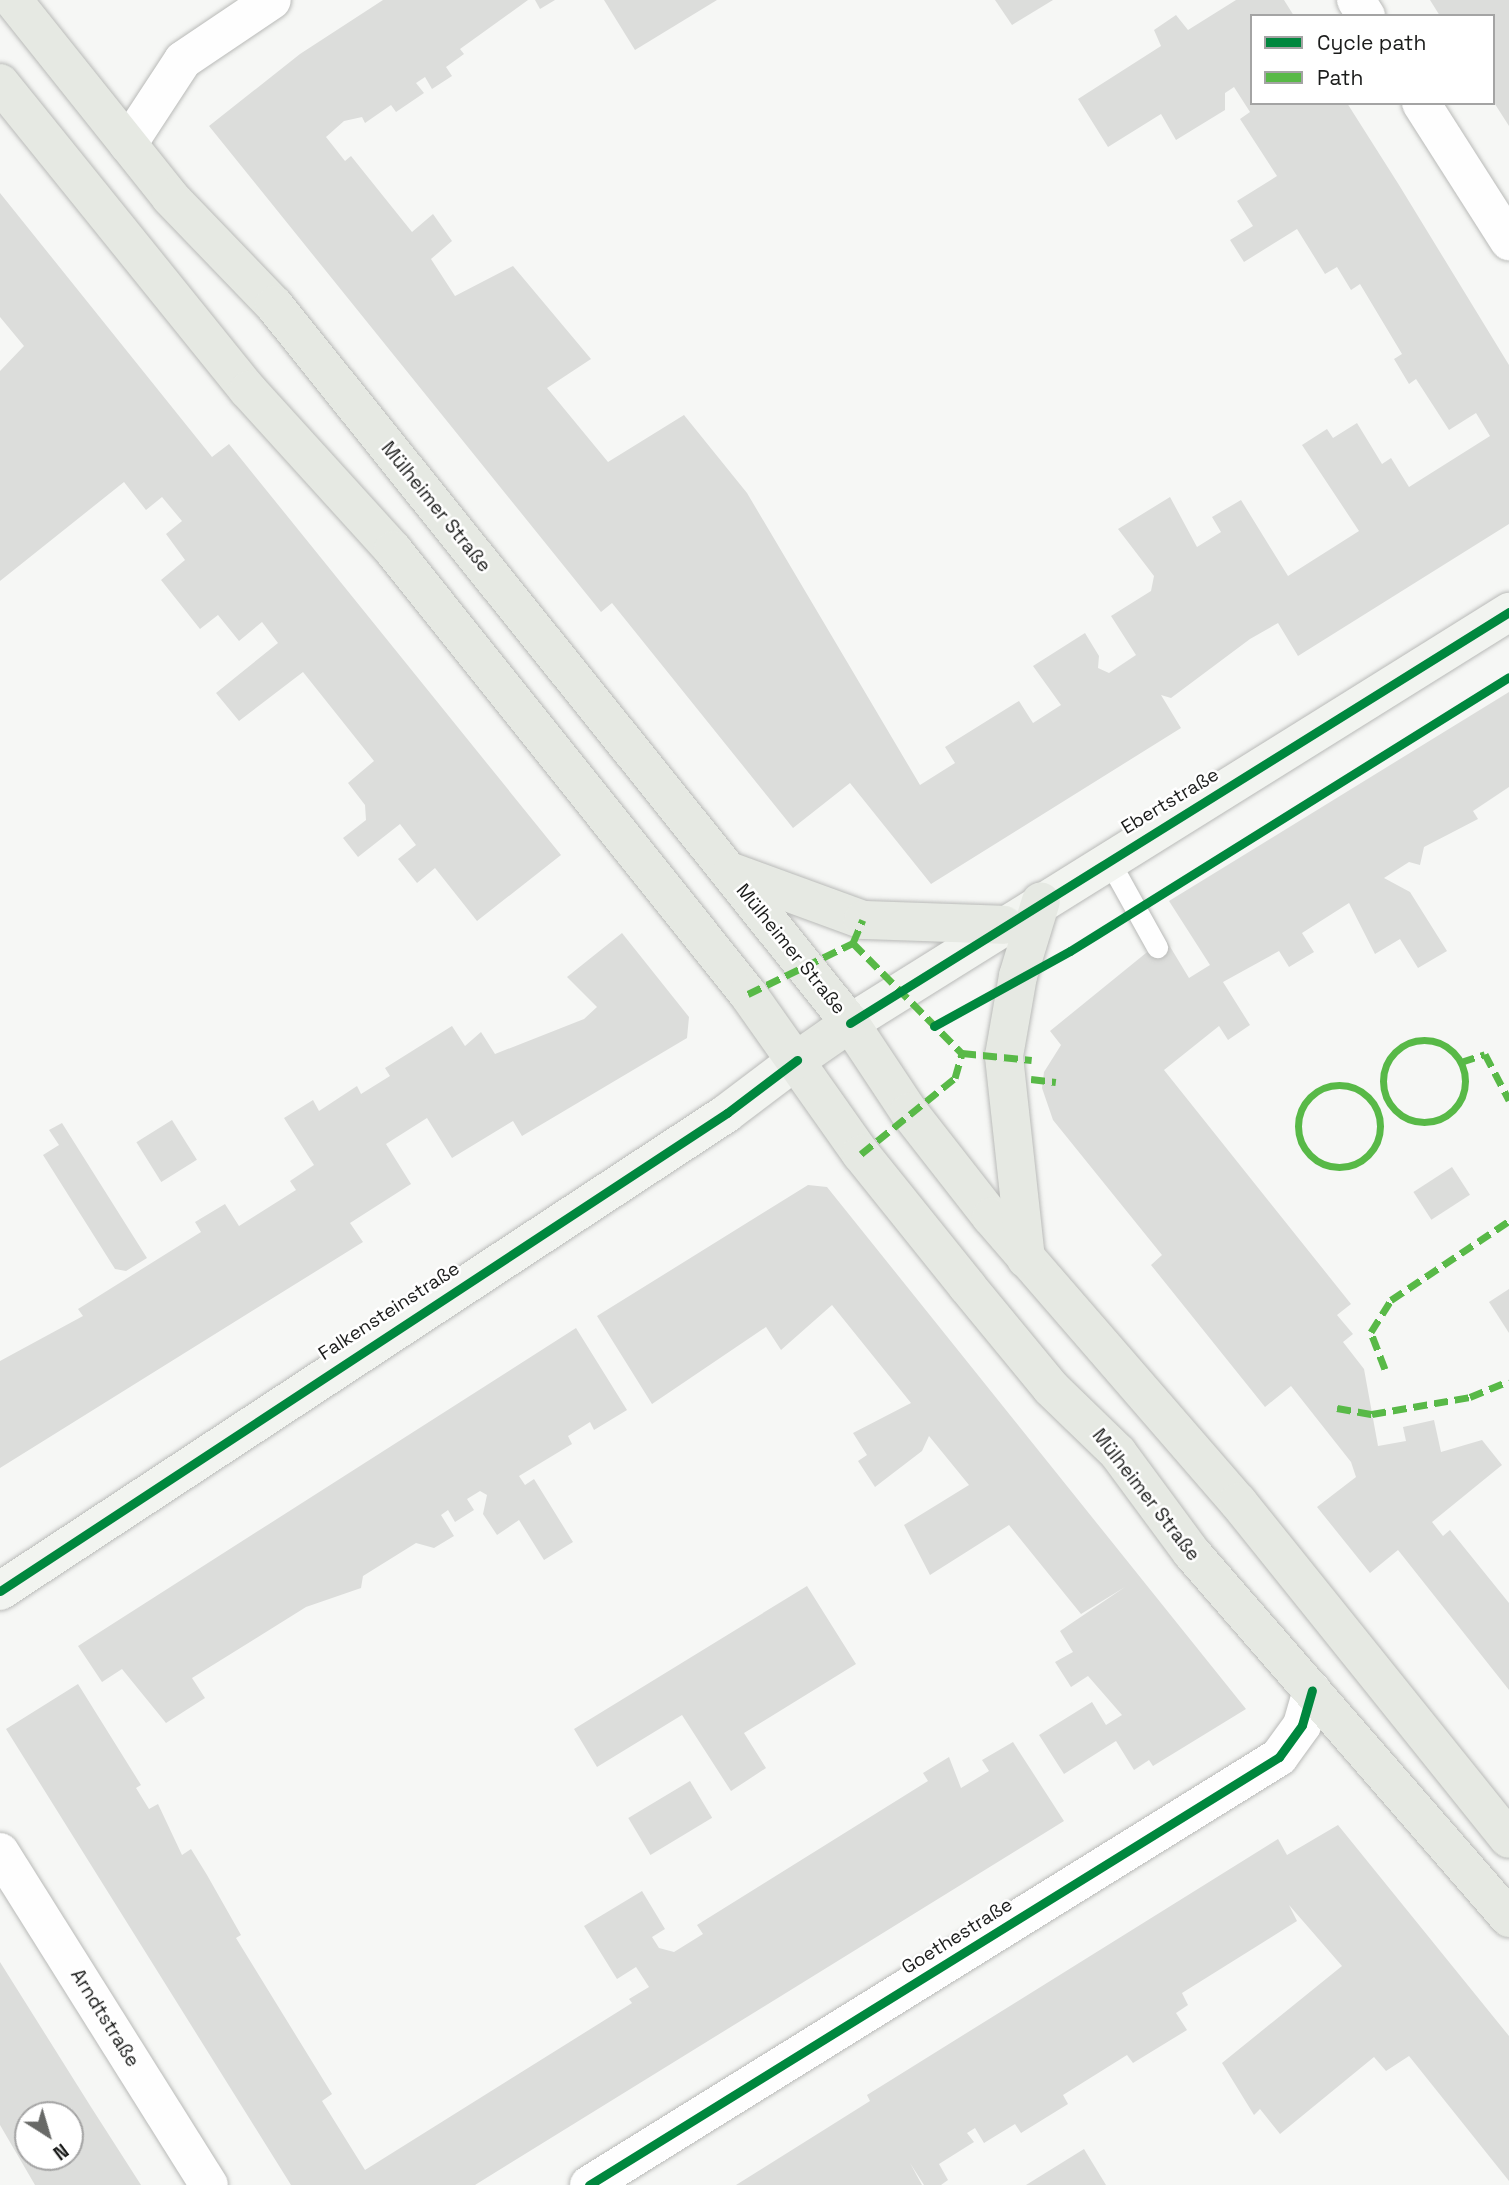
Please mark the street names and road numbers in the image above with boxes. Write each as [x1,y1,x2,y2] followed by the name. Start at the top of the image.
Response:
[376,437,496,577] street label: Mülheimer Straße
[1117,763,1223,839] street label: Ebertstraße
[731,879,851,1019] street label: Mülheimer Straße
[314,1257,464,1365] street label: Falkensteinstraße
[1087,1424,1205,1566] street label: Mülheimer Straße
[897,1893,1017,1979] street label: Goethestraße
[66,1965,144,2071] street label: Arndtstraße

